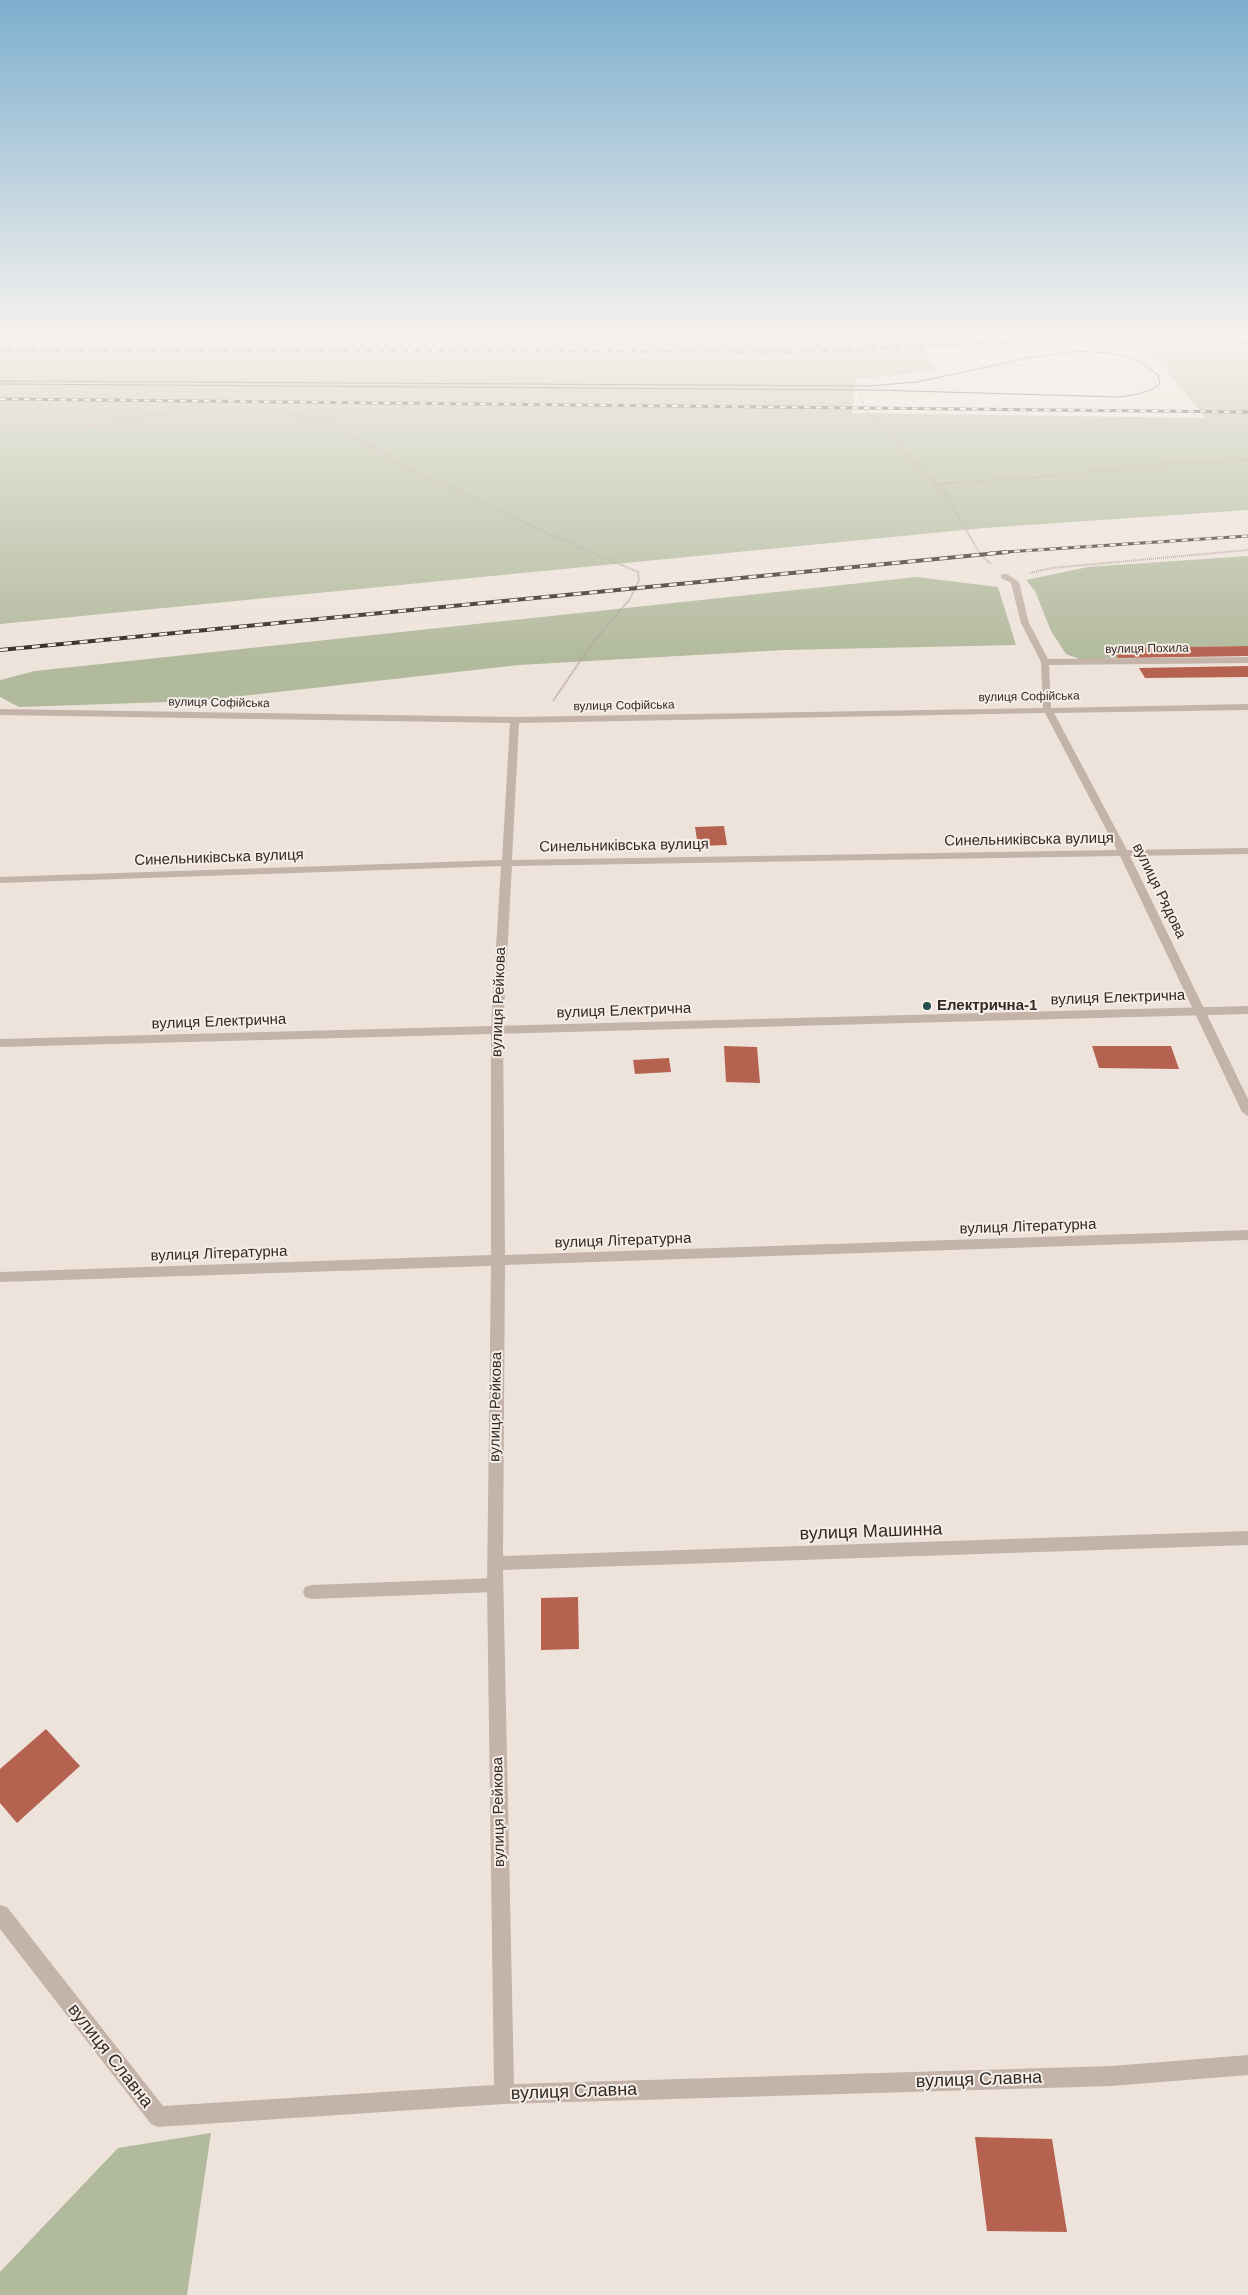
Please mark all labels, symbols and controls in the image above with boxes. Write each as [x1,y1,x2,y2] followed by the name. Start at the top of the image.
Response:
[1105,641,1189,657] street label: вулиця Похила
[978,689,1080,705] street label: вулиця Софійська
[168,695,270,711] street label: вулиця Софійська
[573,698,675,714] street label: вулиця Софійська
[944,830,1114,850] street label: Синельниківська вулиця
[539,836,709,856] street label: Синельниківська вулиця
[1128,840,1190,942] street label: вулиця Рядова
[134,846,304,870] street label: Синельниківська вулиця
[488,947,510,1057] street label: вулиця Рейкова
[1050,987,1186,1009] street label: вулиця Електрична
[937,997,1037,1015] place label: Електрична-1
[556,1000,692,1022] street label: вулиця Електрична
[921,1000,933,1012] marker: Електрична-1
[151,1011,287,1033] street label: вулиця Електрична
[959,1216,1097,1238] street label: вулиця Літературна
[554,1230,692,1252] street label: вулиця Літературна
[150,1243,288,1265] street label: вулиця Літературна
[486,1352,506,1462] street label: вулиця Рейкова
[799,1519,943,1545] street label: вулиця Машинна
[489,1757,509,1867] street label: вулиця Рейкова
[63,2000,157,2112] street label: вулиця Славна
[915,2067,1043,2093] street label: вулиця Славна
[510,2079,638,2105] street label: вулиця Славна

